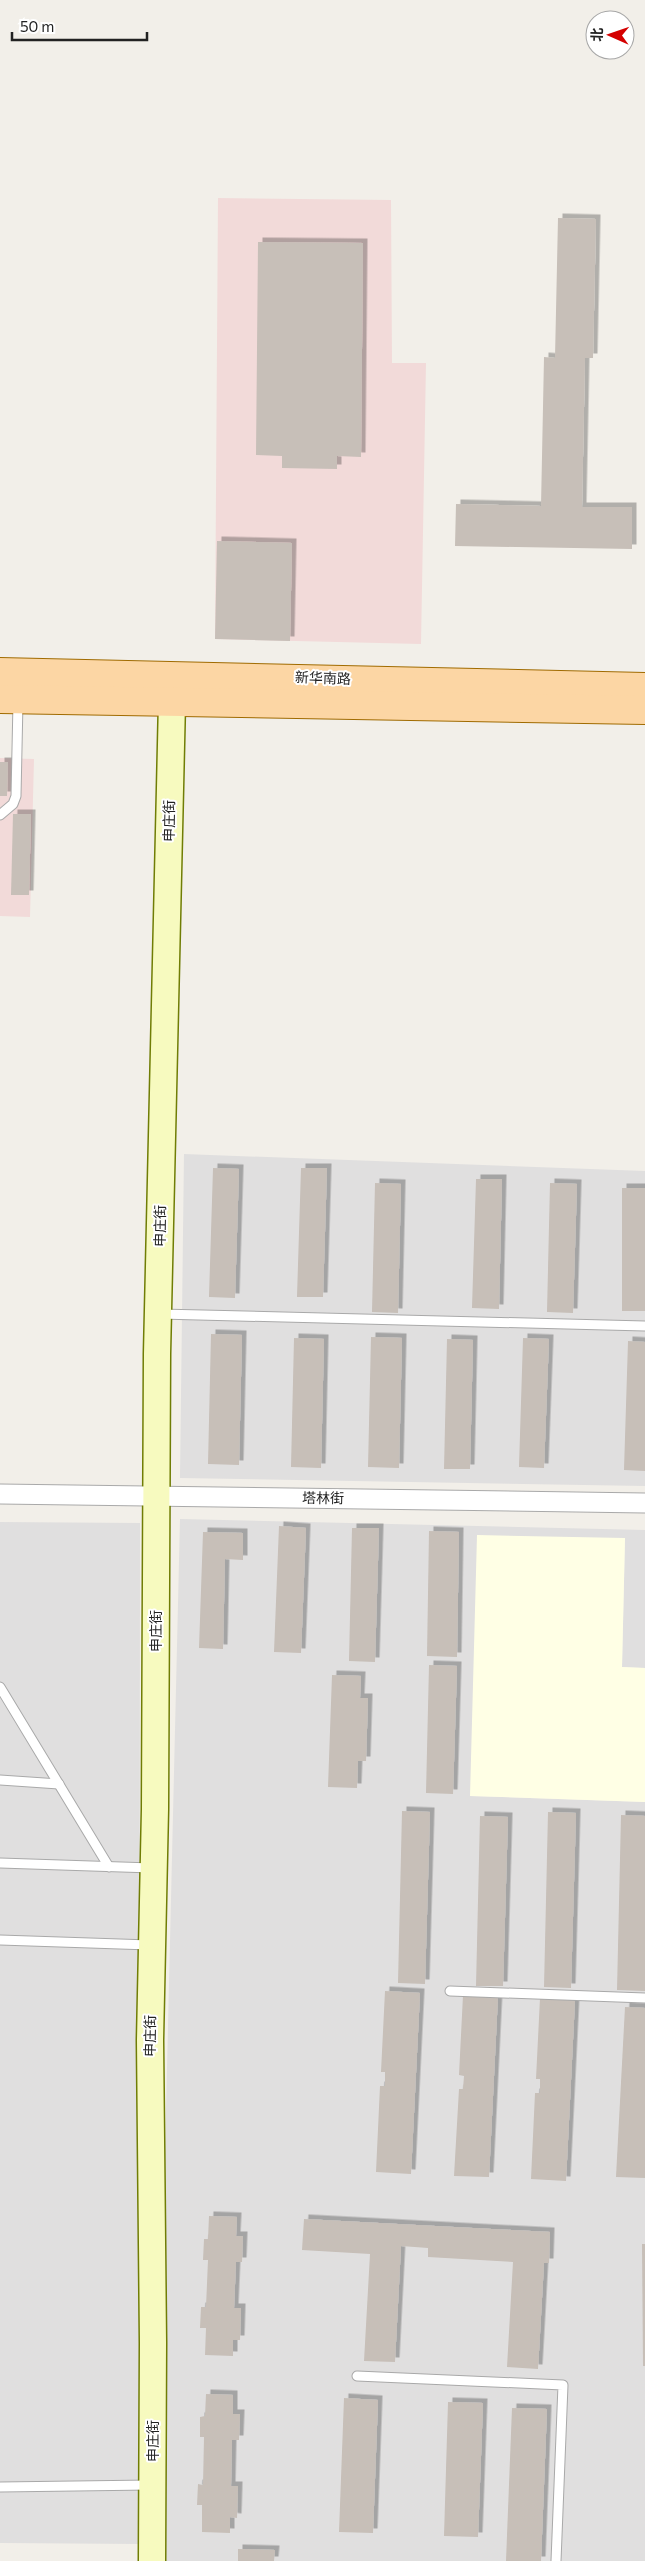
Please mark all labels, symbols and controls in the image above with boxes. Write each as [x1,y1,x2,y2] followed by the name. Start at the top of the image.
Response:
[12,10,148,42] scale bar
[585,10,635,60] north arrow
[20,17,54,35] text: 50 m
[588,27,605,42] text: 北
[295,668,351,687] street label: 新华南路
[160,800,177,842] street label: 申庄街
[151,1205,168,1247] street label: 申庄街
[302,1489,344,1506] street label: 塔林街
[147,1610,164,1652] street label: 申庄街
[141,2015,158,2057] street label: 申庄街
[144,2420,161,2462] street label: 申庄街

